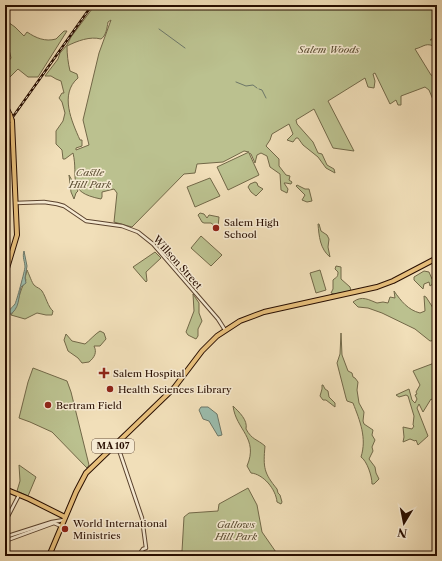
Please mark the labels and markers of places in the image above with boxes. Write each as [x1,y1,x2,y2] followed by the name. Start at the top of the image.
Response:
[224,216,280,241] place label: Salem High School
[211,223,221,233] marker: Salem High School
[98,367,110,379] marker: Salem Hospital
[113,367,185,380] place label: Salem Hospital
[118,383,232,396] place label: Health Sciences Library
[105,384,115,394] marker: Health Sciences Library
[56,399,122,412] place label: Bertram Field
[43,400,53,410] marker: Bertram Field
[72,517,167,542] place label: World International Ministries
[60,524,70,534] marker: World International Ministries

